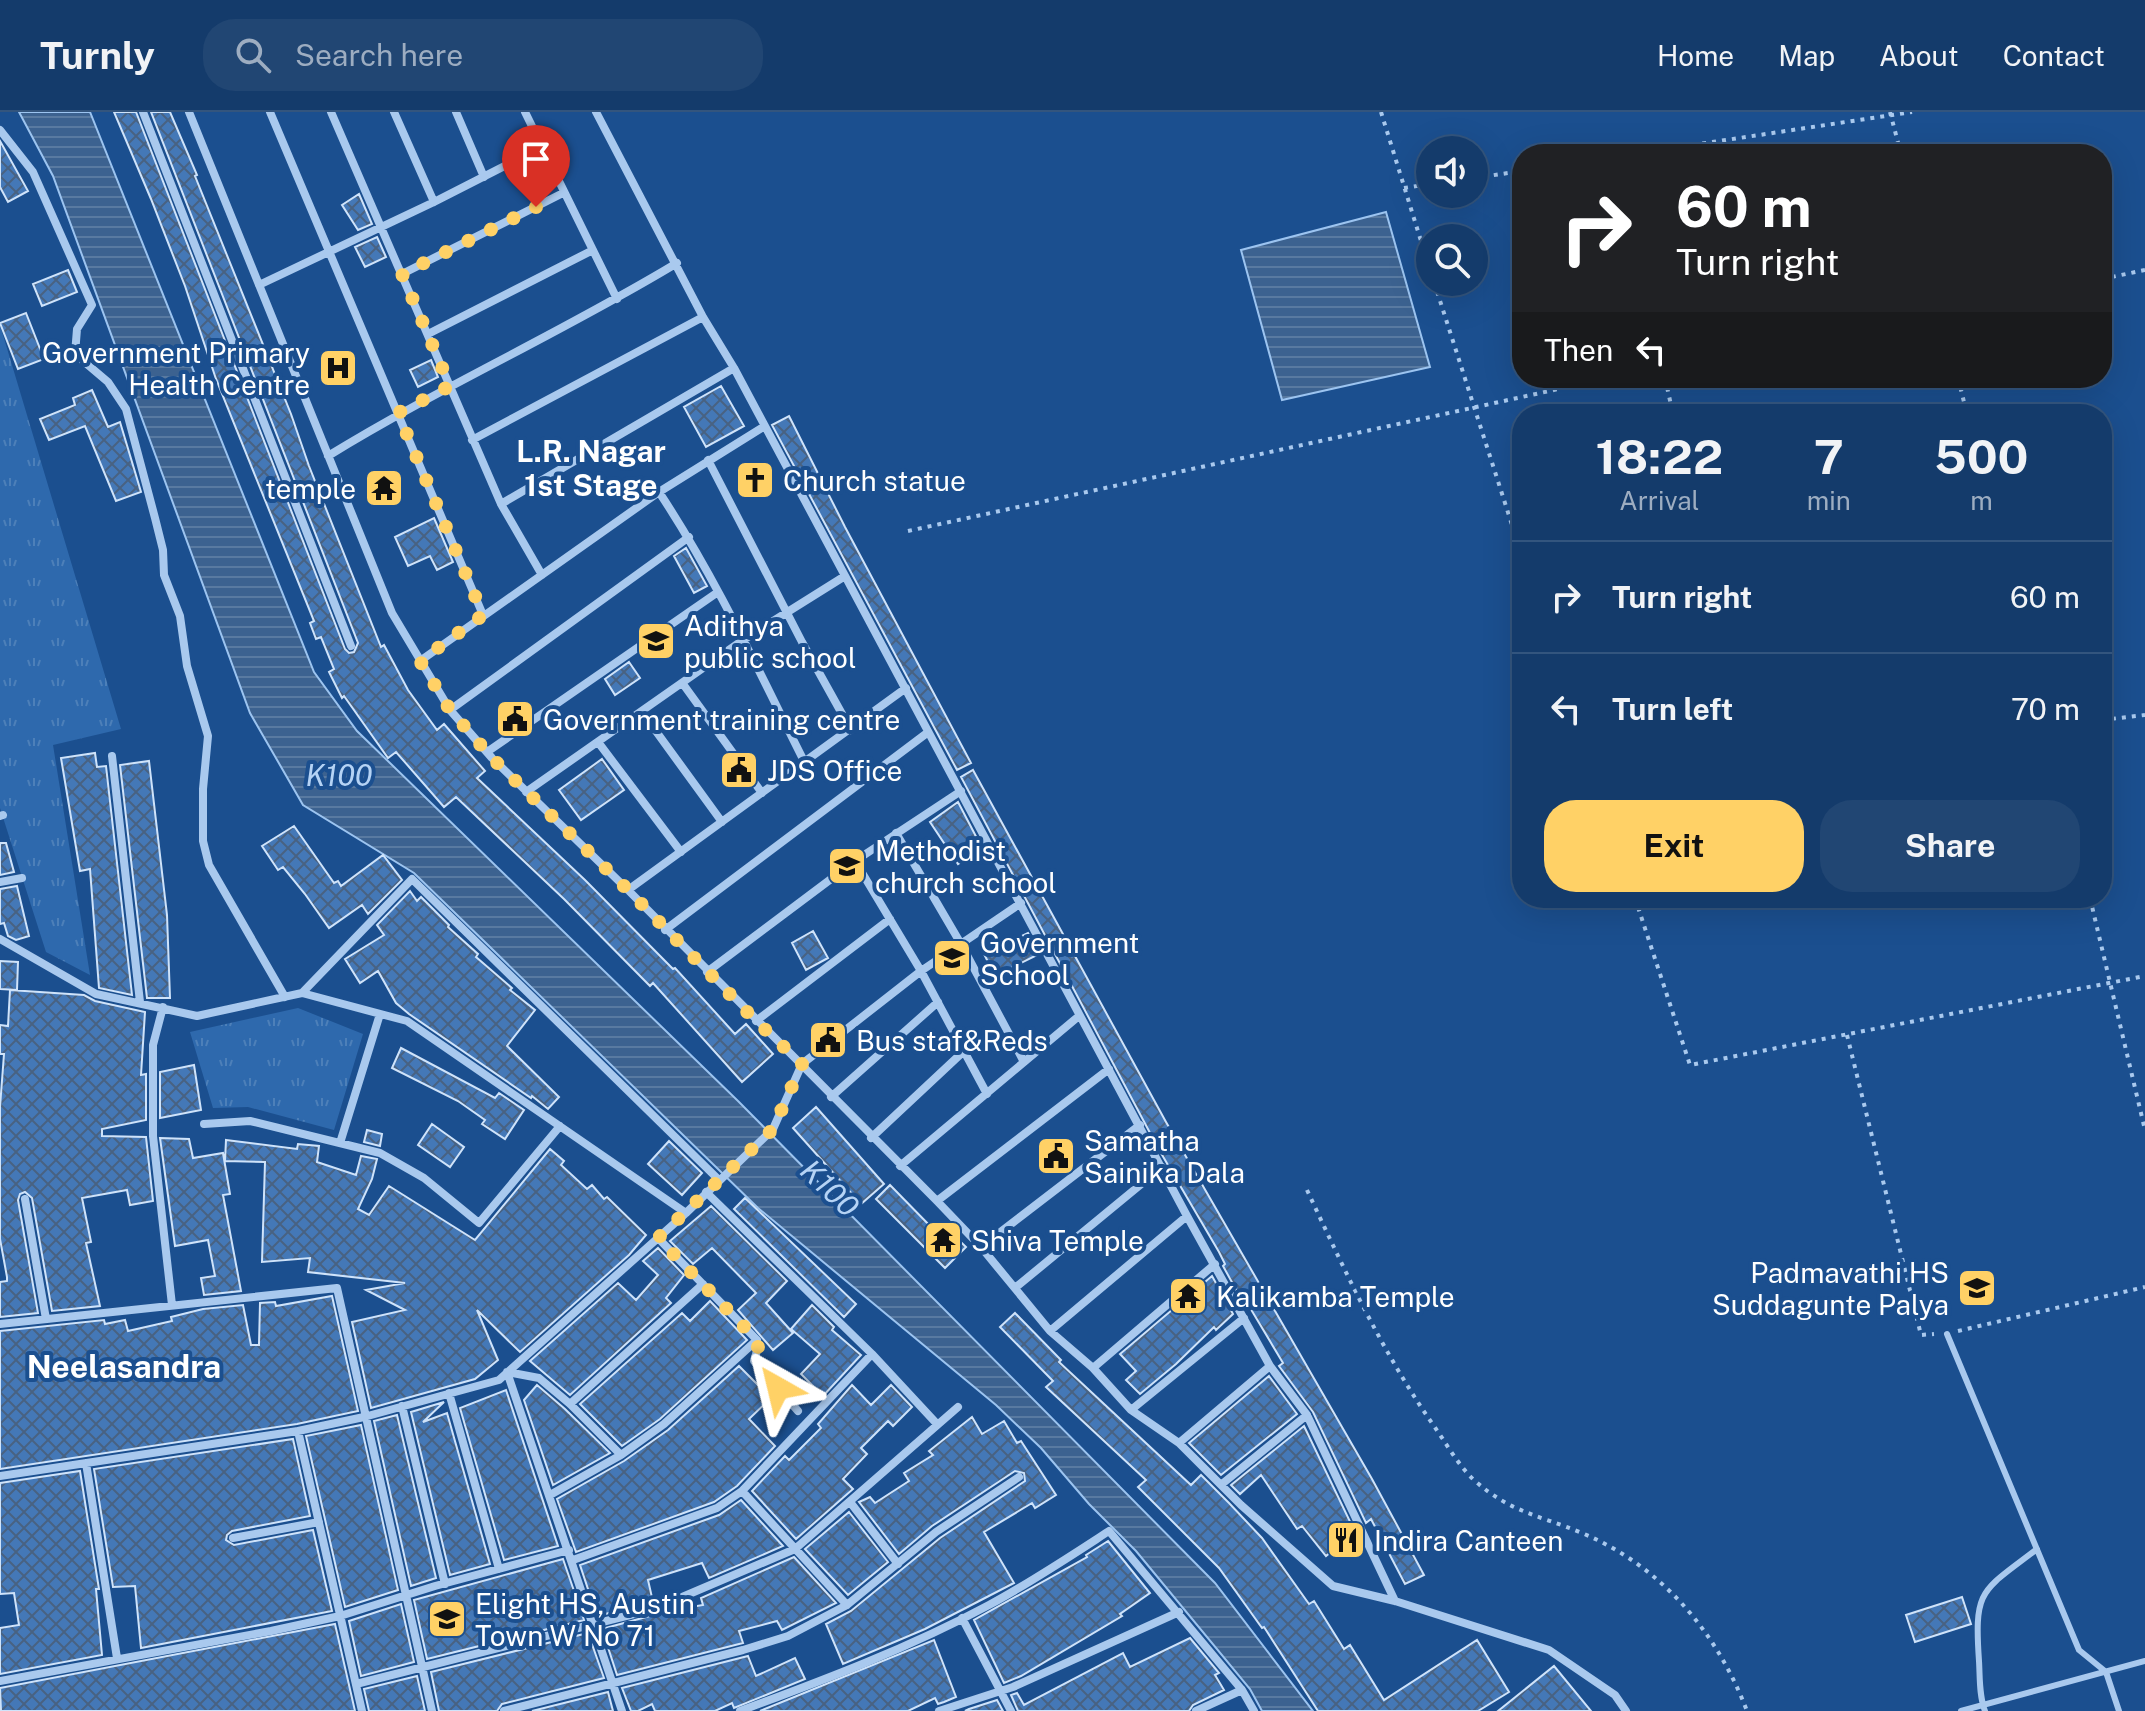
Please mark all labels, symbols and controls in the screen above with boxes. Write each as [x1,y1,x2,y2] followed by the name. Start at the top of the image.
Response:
[203,19,763,91] search box
[40,33,155,78] text: Turnly
[231,33,275,77] icon: search
[295,37,463,73] text: Search here
[1657,39,1734,72] text: Home
[1778,39,1835,72] text: Map
[1879,39,1959,72] text: About
[2003,39,2105,72] text: Contact
[502,125,570,207] pin
[1416,136,1488,296] map controls
[1416,136,1488,208] button: sound
[514,137,558,181] icon: arrive
[1676,174,1812,240] text: 60 m
[1544,176,1648,280] icon: right
[1416,224,1488,296] button: search
[1676,241,1839,283] text: Turn right
[1629,328,1673,372] icon: left
[1544,332,1613,368] text: Then
[42,336,310,401] place label: Government Primary Health Centre
[317,347,359,389] hospital icon: Government Primary Health Centre
[1596,428,1723,485] text: 18:22
[1814,428,1844,485] text: 7
[1934,428,2028,485] text: 500
[516,433,666,503] district label: L.R. Nagar 1st Stage
[734,459,776,501] church icon: Church statue
[783,464,966,497] place label: Church statue
[363,467,405,509] temple icon: temple
[265,472,356,505] place label: temple
[1619,485,1699,516] text: Arrival
[1807,485,1851,516] text: min
[1970,485,1993,516] text: m
[1544,575,1588,619] icon: right
[1612,579,1752,615] text: Turn right
[2010,579,2080,615] text: 60 m
[684,609,856,674] place label: Adithya public school
[635,620,677,662] school or university icon: Adithya public school
[1544,687,1588,731] icon: left
[1612,691,1733,727] text: Turn left
[2011,691,2080,727] text: 70 m
[494,698,536,740] public building icon: Government training centre
[543,703,900,736] place label: Government training centre
[718,749,760,791] public building icon: JDS Office
[767,754,902,787] place label: JDS Office
[306,757,373,793] water label: K100
[1544,800,1804,892] button: Exit
[1820,800,2080,892] button: Share
[875,834,1057,899] place label: Methodist church school
[826,845,868,887] school or university icon: Methodist church school
[980,926,1139,991] place label: Government School
[931,937,973,979] school or university icon: Government School
[807,1019,849,1061] public building icon: Bus staf&Reds
[856,1024,1048,1057] place label: Bus staf&Reds
[1084,1124,1245,1189] place label: Samatha Sainika Dala
[1035,1135,1077,1177] public building icon: Samatha Sainika Dala
[793,1152,867,1224] water label: K100
[922,1219,964,1261] temple icon: Shiva Temple
[971,1224,1144,1257] place label: Shiva Temple
[1712,1256,1949,1321] place label: Padmavathi HS Suddagunte Palya
[1956,1267,1998,1309] school or university icon: Padmavathi HS Suddagunte Palya
[1167,1275,1209,1317] temple icon: Kalikamba Temple
[1216,1280,1455,1313] place label: Kalikamba Temple
[736,1346,820,1430] position arrow
[27,1348,221,1385] district label: Neelasandra
[1325,1519,1367,1561] restaurant icon: Indira Canteen
[1374,1524,1563,1557] place label: Indira Canteen
[475,1587,695,1652] place label: Elight HS, Austin Town W No 71
[426,1598,468,1640] school or university icon: Elight HS, Austin Town W No 71

